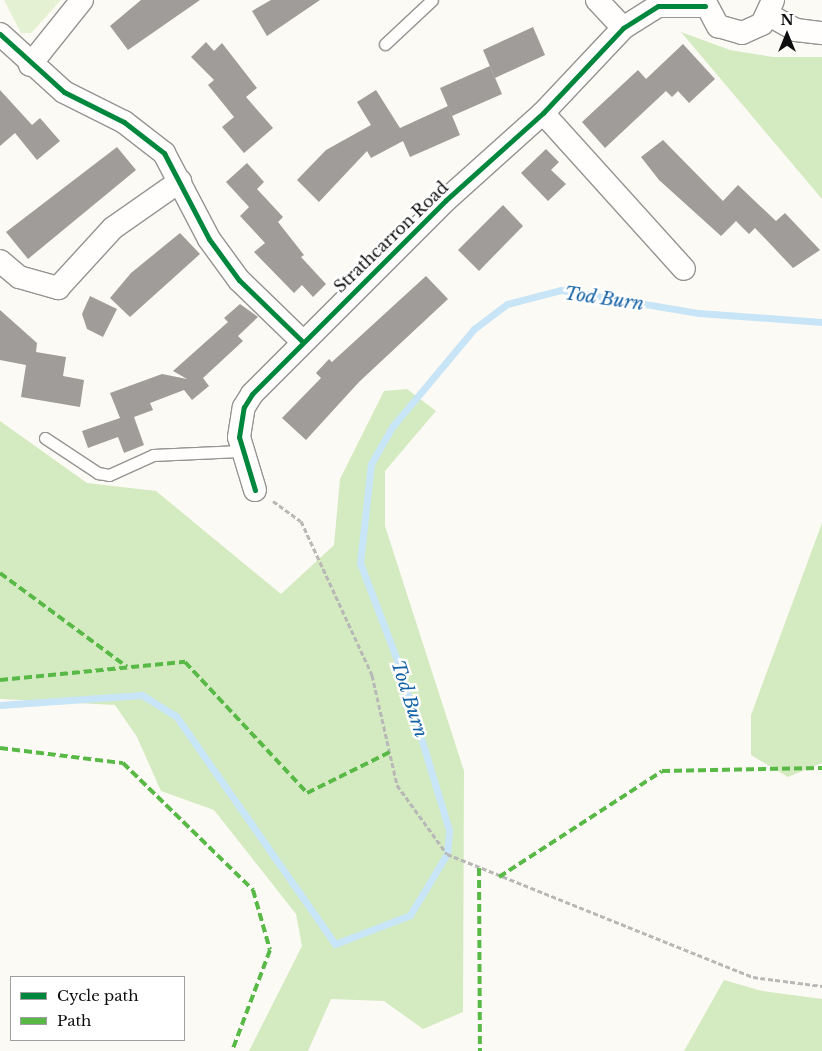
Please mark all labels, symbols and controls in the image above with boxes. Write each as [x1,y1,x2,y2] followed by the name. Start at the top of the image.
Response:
[762,10,812,60] north arrow
[780,11,794,29] text: N
[330,178,452,296] street label: Strathcarron Road
[563,283,645,315] water label: Tod Burn
[386,657,432,741] water label: Tod Burn
[10,976,185,1041] legend
[57,986,139,1005] text: Cycle path
[57,1011,91,1030] text: Path

